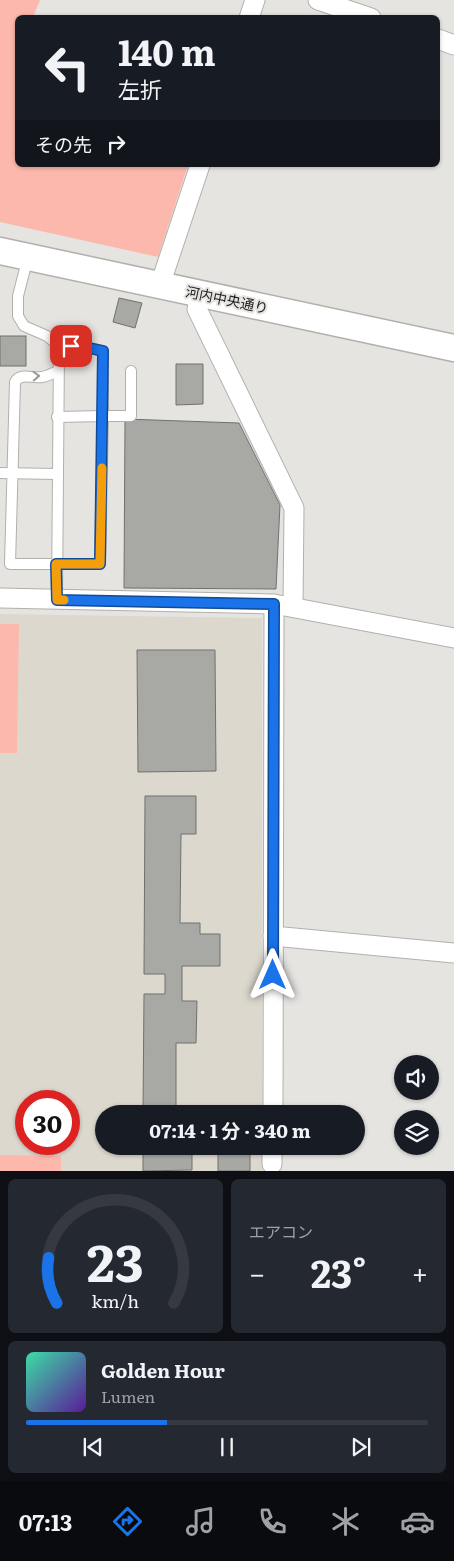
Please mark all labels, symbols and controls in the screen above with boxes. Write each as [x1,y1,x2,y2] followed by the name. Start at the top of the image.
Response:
[118,25,216,77] text: 140 m
[35,35,100,100] icon: left
[118,72,162,105] text: 左折
[35,130,92,158] text: その先
[102,130,130,158] icon: right
[184,280,270,318] street label: 河内中央通り
[50,325,92,367] pin
[57,332,85,360] icon: arrive
[32,371,40,382] one-way arrow
[246,948,298,1000] position arrow
[394,1055,439,1155] map controls
[394,1055,439,1100] button: sound
[15,1090,80,1155] speed limit sign: 30
[394,1110,439,1155] button: layers
[149,1116,311,1144] text: 07:14 · 1 分 · 340 m
[249,1219,313,1243] text: エアコン
[87,1221,144,1298] text: 23
[311,1243,366,1300] text: 23°
[249,1251,265,1293] text: −
[412,1251,428,1293] text: +
[92,1287,139,1314] text: km/h
[101,1356,225,1384] text: Golden Hour
[101,1384,155,1408] text: Lumen
[79,1433,107,1461] icon: previous
[213,1433,241,1461] icon: pause
[347,1433,375,1461] icon: next
[110,1504,145,1539] icon: directions
[183,1504,218,1539] icon: music
[255,1504,290,1539] icon: phone
[328,1504,363,1539] icon: climate
[400,1504,435,1539] icon: car
[19,1505,72,1538] text: 07:13

